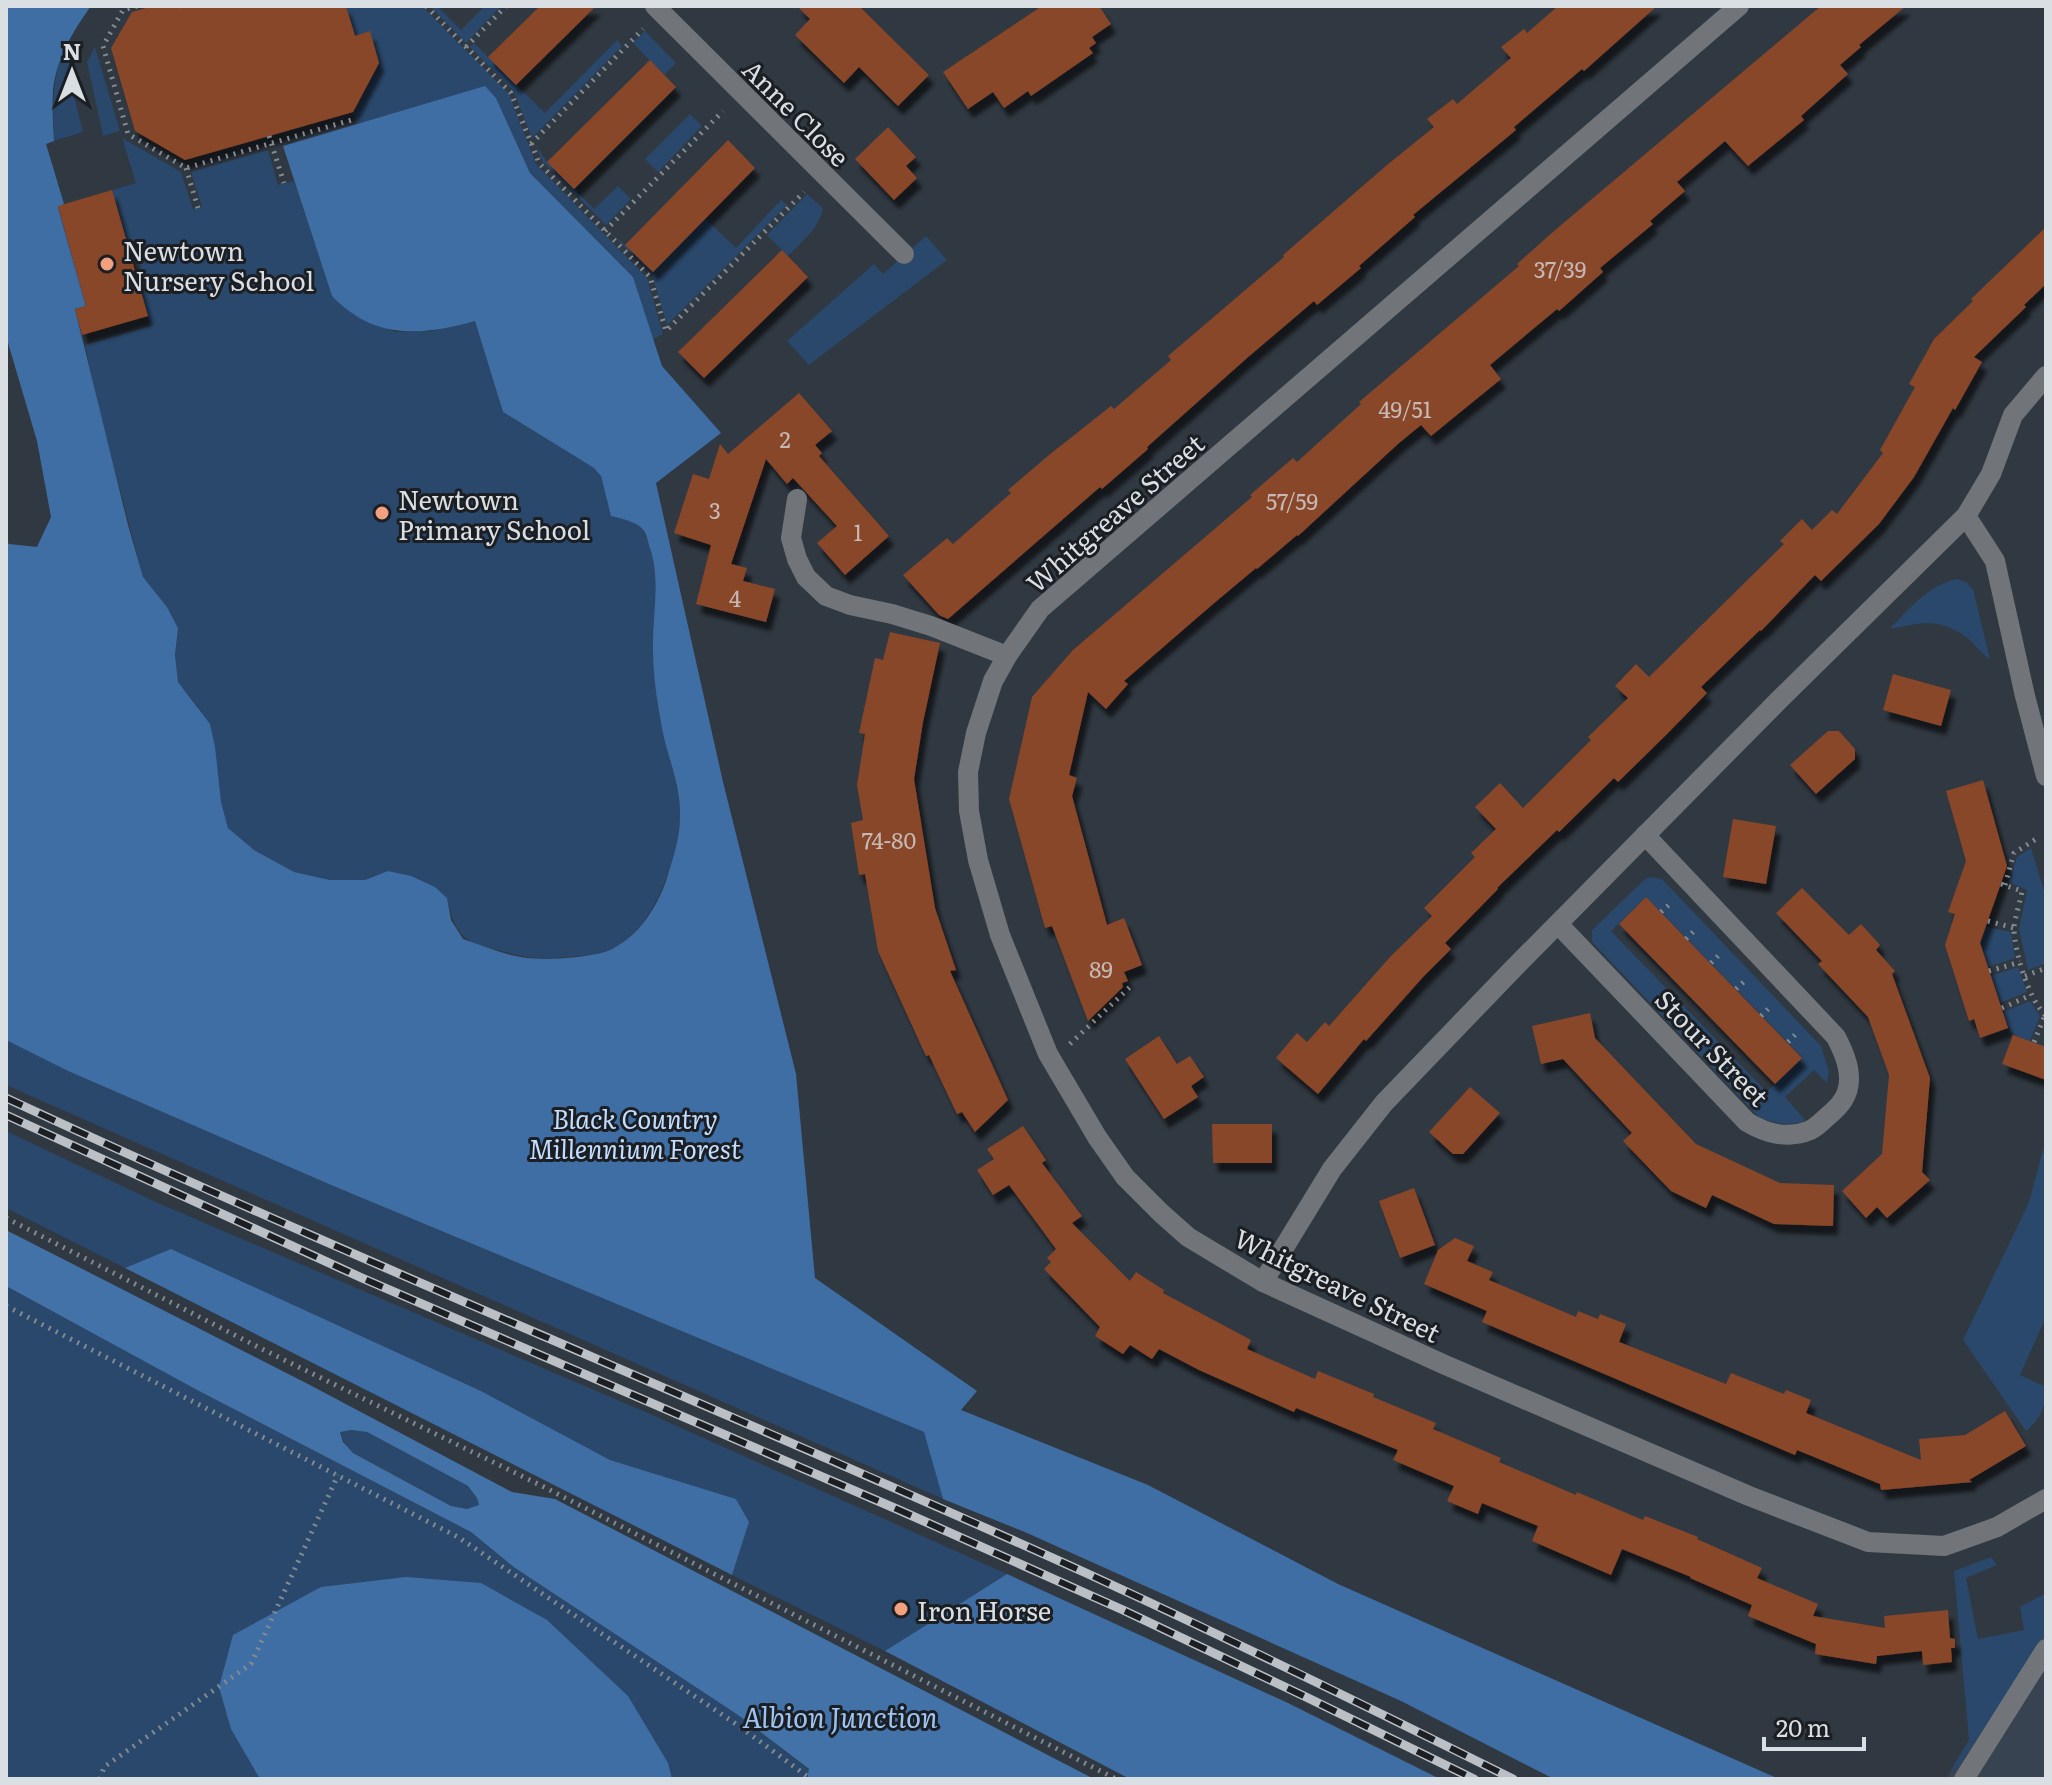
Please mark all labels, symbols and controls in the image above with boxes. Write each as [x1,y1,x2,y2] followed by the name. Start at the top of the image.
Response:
[32,32,112,112] north arrow
[63,34,81,67] text: N
[735,50,859,174] street label: Anne Close
[123,230,314,299] place label: Newtown Nursery School
[1534,252,1586,285] house number: 37/39
[98,255,116,273] marker: Newtown Nursery School
[1378,392,1432,425] house number: 49/51
[779,422,791,455] house number: 2
[1016,423,1212,600] street label: Whitgreave Street
[398,479,591,548] place label: Newtown Primary School
[1266,484,1318,517] house number: 57/59
[709,493,721,526] house number: 3
[373,504,391,522] marker: Newtown Primary School
[854,515,863,548] house number: 1
[729,581,741,614] house number: 4
[862,823,916,856] house number: 74-80
[1089,952,1113,985] house number: 89
[1647,980,1779,1115] street label: Stour Street
[529,1098,742,1167] park label: Black Country Millennium Forest
[1228,1217,1448,1351] street label: Whitgreave Street
[917,1590,1051,1629] place label: Iron Horse
[892,1600,910,1618] marker: Iron Horse
[742,1695,938,1737] water label: Albion Junction
[1764,1701,1864,1751] scale bar
[1776,1709,1830,1744] text: 20 m

